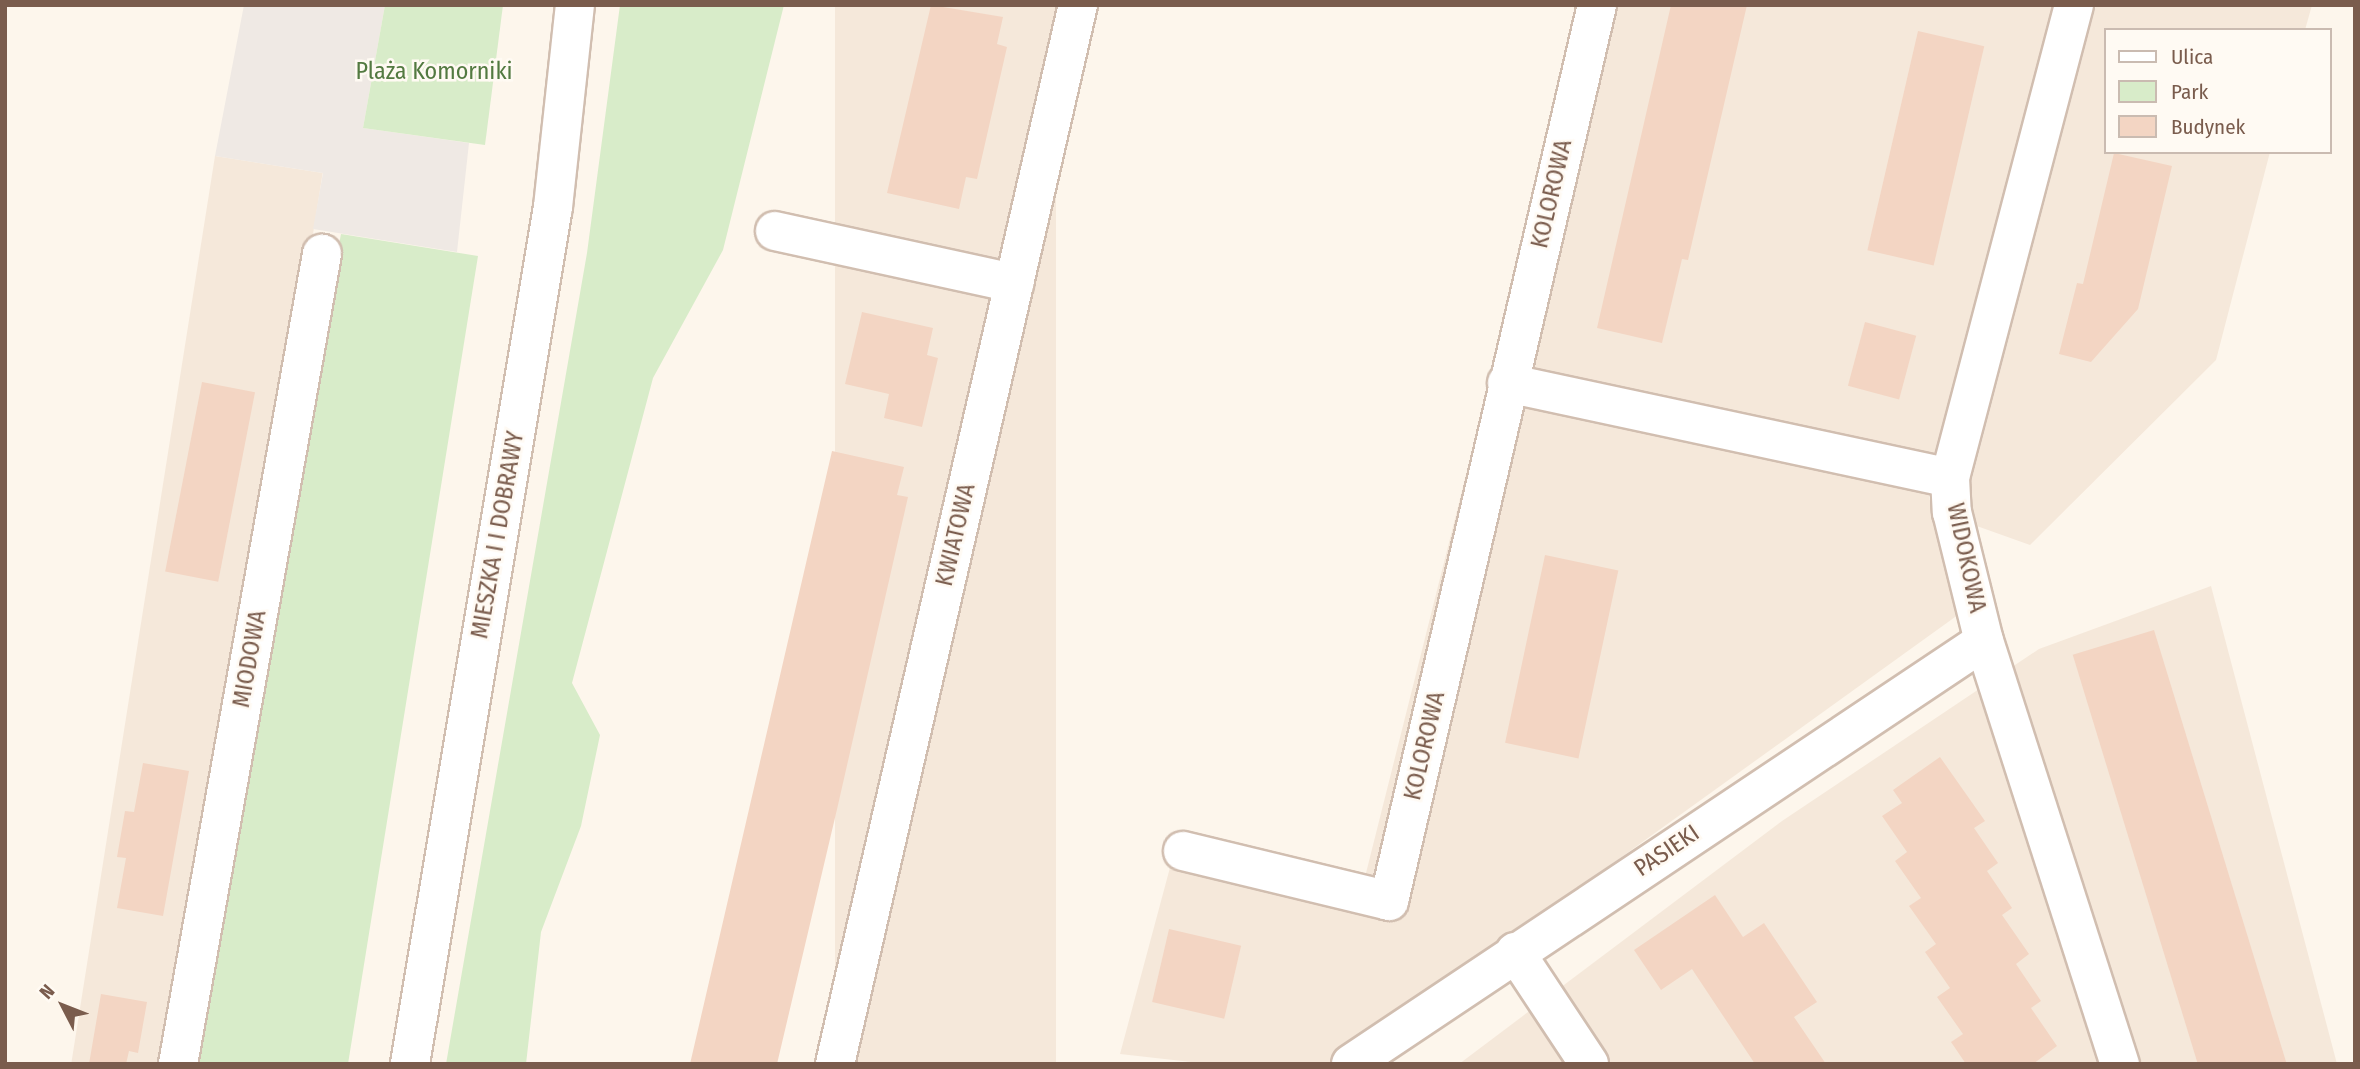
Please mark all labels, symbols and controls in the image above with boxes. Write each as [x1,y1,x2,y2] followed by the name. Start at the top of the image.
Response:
[2104,28,2332,154] legend
[2171,44,2213,70] text: Ulica
[355,58,513,86] park label: Plaża Komorniki
[2171,79,2208,105] text: Park
[2171,114,2245,140] text: Budynek
[1526,137,1578,251] street label: KOLOROWA
[466,429,530,641] street label: MIESZKA I I DOBRAWY
[930,481,982,589] street label: KWIATOWA
[1940,501,1992,615] street label: WIDOKOWA
[227,608,273,710] street label: MIODOWA
[1399,689,1451,803] street label: KOLOROWA
[1629,819,1705,883] street label: PASIEKI
[28,971,98,1041] north arrow
[35,980,59,1004] text: N

